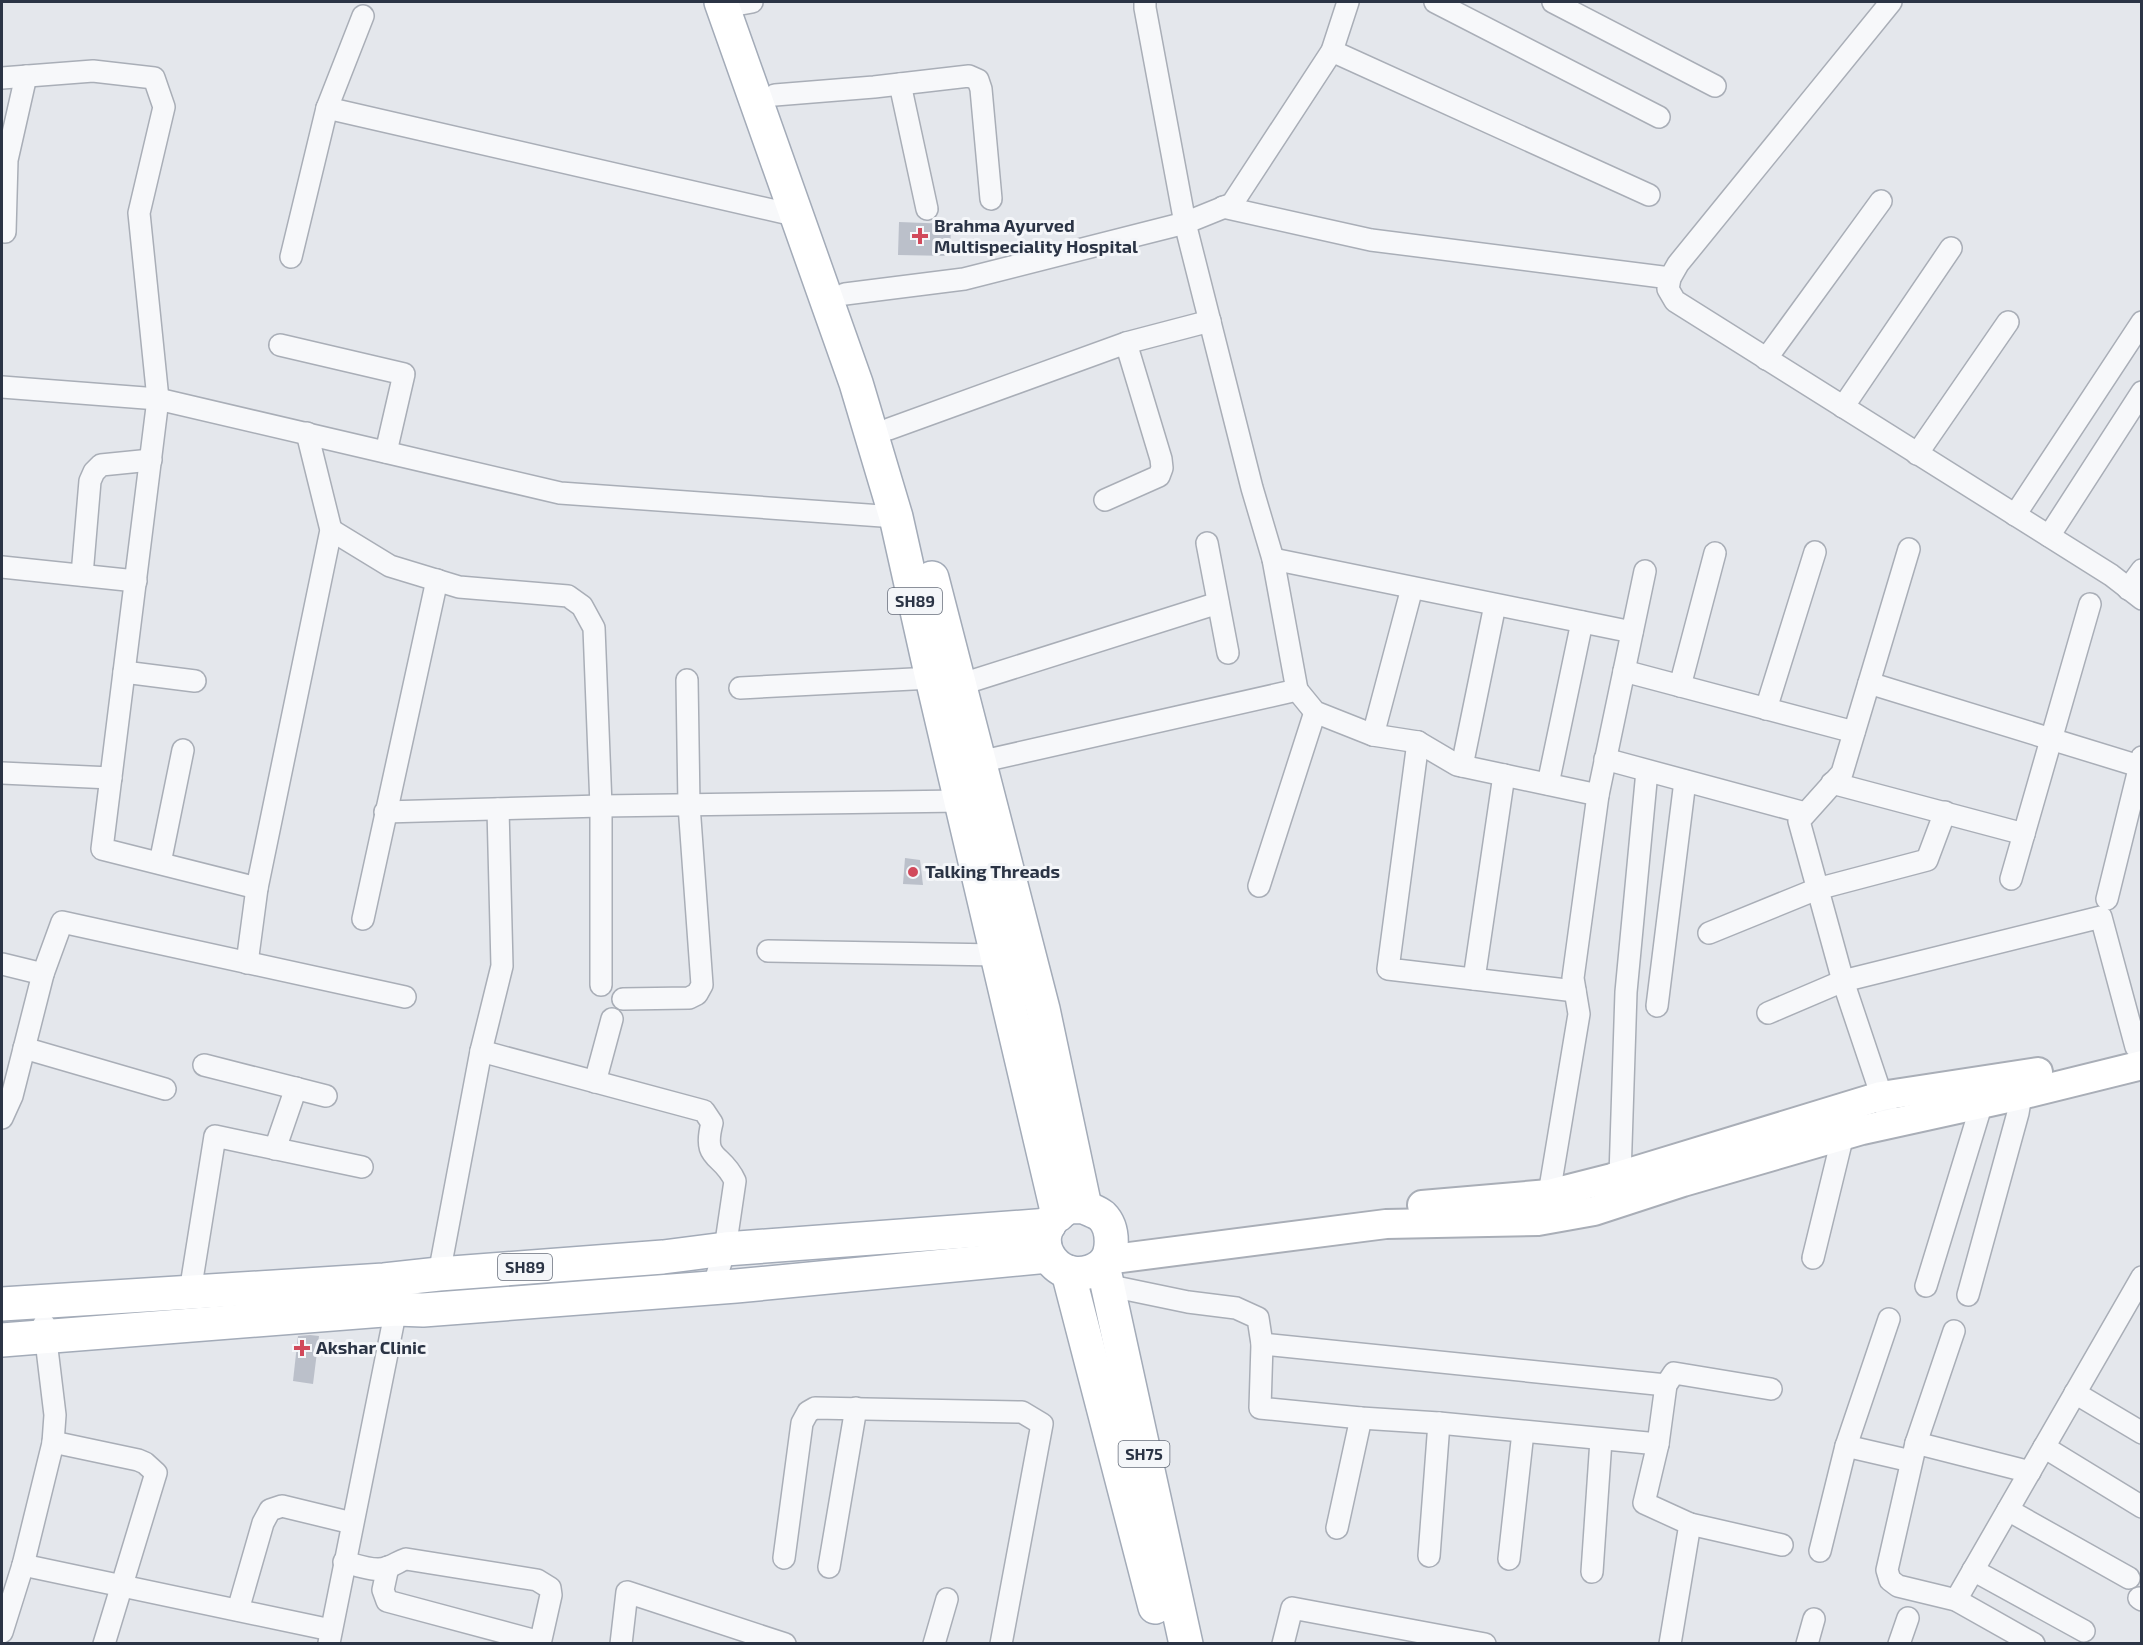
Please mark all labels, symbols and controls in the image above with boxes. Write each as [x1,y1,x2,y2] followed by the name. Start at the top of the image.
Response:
[934,214,1138,257] place label: Brahma Ayurved Multispeciality Hospital
[911,227,929,245] marker: Brahma Ayurved Multispeciality Hospital
[888,588,942,614] road number: SH89
[925,860,1060,882] place label: Talking Threads
[906,865,920,879] marker: Talking Threads
[498,1254,552,1280] road number: SH89
[316,1336,426,1358] place label: Akshar Clinic
[293,1339,311,1357] marker: Akshar Clinic
[1118,1441,1170,1467] road number: SH75

